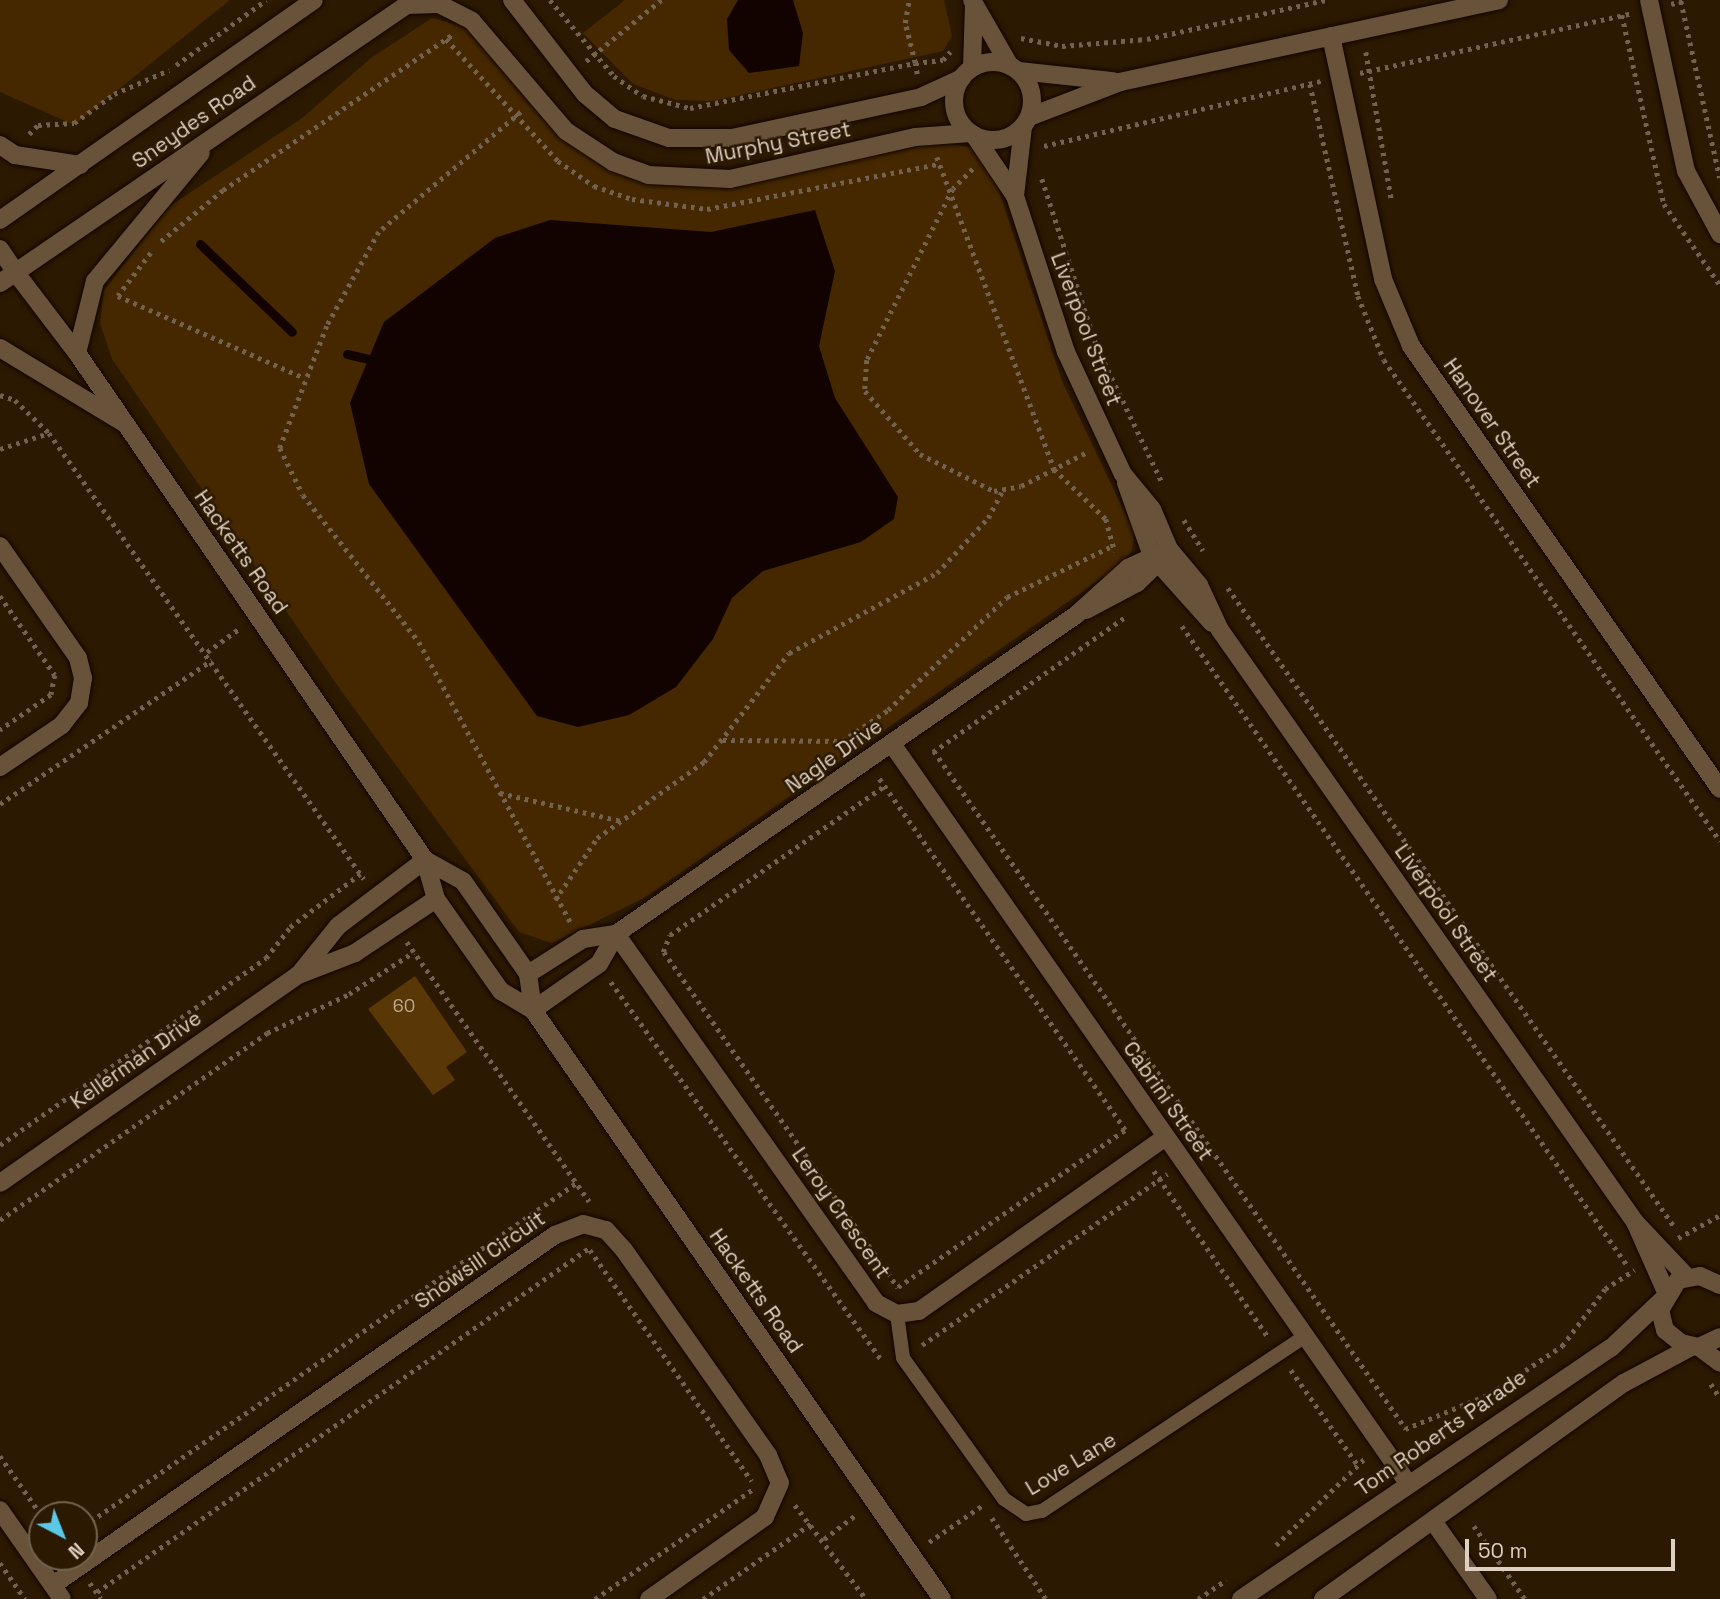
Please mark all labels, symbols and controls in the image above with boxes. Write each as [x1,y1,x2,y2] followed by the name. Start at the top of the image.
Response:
[127,70,261,174] street label: Sneydes Road
[703,117,853,169] street label: Murphy Street
[1045,249,1127,409] street label: Liverpool Street
[1438,353,1546,493] street label: Hanover Street
[189,485,293,619] street label: Hacketts Road
[781,713,887,799] street label: Nagle Drive
[1389,839,1503,987] street label: Liverpool Street
[393,995,415,1017] house number: 60
[66,1005,206,1115] street label: Kellerman Drive
[1118,1037,1218,1165] street label: Cabrini Street
[786,1143,896,1283] street label: Leroy Crescent
[410,1206,550,1314] street label: Snowsill Circuit
[704,1224,808,1358] street label: Hacketts Road
[1351,1365,1531,1501] street label: Tom Roberts Parade
[1021,1427,1121,1501] street label: Love Lane
[28,1501,98,1571] north arrow
[1468,1526,1678,1570] scale bar
[63,1537,89,1564] text: N
[1478,1537,1528,1564] text: 50 m

